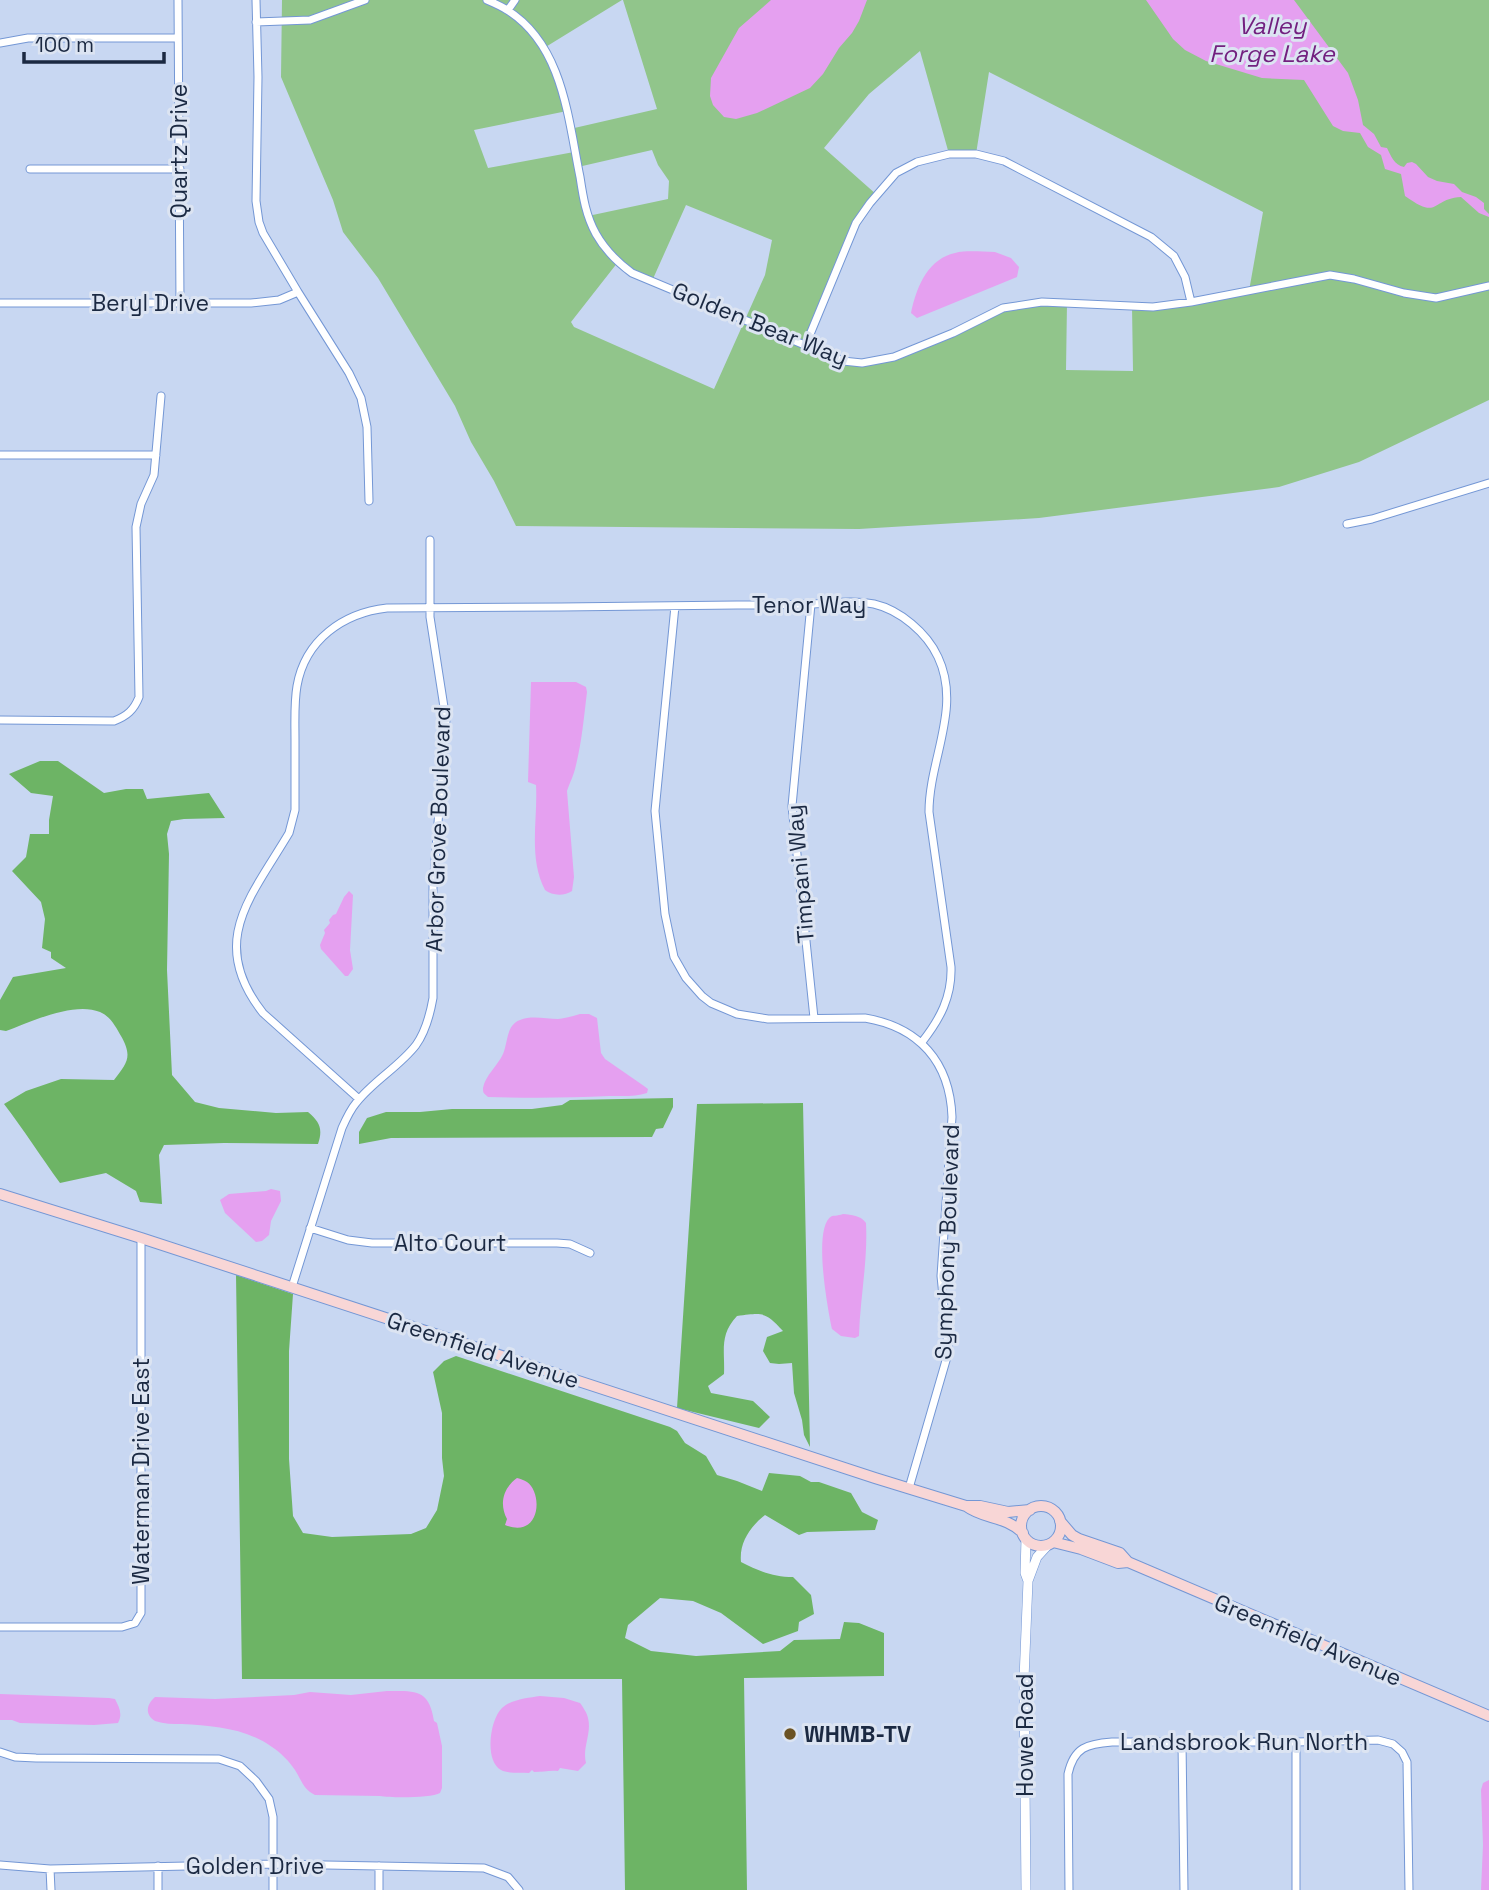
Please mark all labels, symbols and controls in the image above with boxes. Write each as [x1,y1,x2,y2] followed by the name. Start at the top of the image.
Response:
[1209,10,1336,69] water label: Valley Forge Lake
[24,21,164,65] scale bar
[35,31,94,58] text: 100 m
[164,84,194,218] street label: Quartz Drive
[668,275,852,373] street label: Golden Bear Way
[91,288,209,318] street label: Beryl Drive
[752,590,866,620] street label: Tenor Way
[419,706,457,952] street label: Arbor Grove Boulevard
[779,803,821,945] street label: Timpani Way
[928,1124,966,1360] street label: Symphony Boulevard
[394,1228,506,1258] street label: Alto Court
[383,1305,583,1395] street label: Greenfield Avenue
[126,1357,156,1585] street label: Waterman Drive East
[1210,1587,1406,1693] street label: Greenfield Avenue
[1010,1673,1040,1797] street label: Howe Road
[804,1719,911,1749] place label: WHMB-TV
[782,1726,798,1742] marker: WHMB-TV
[1120,1727,1368,1757] street label: Landsbrook Run North
[186,1851,324,1881] street label: Golden Drive

